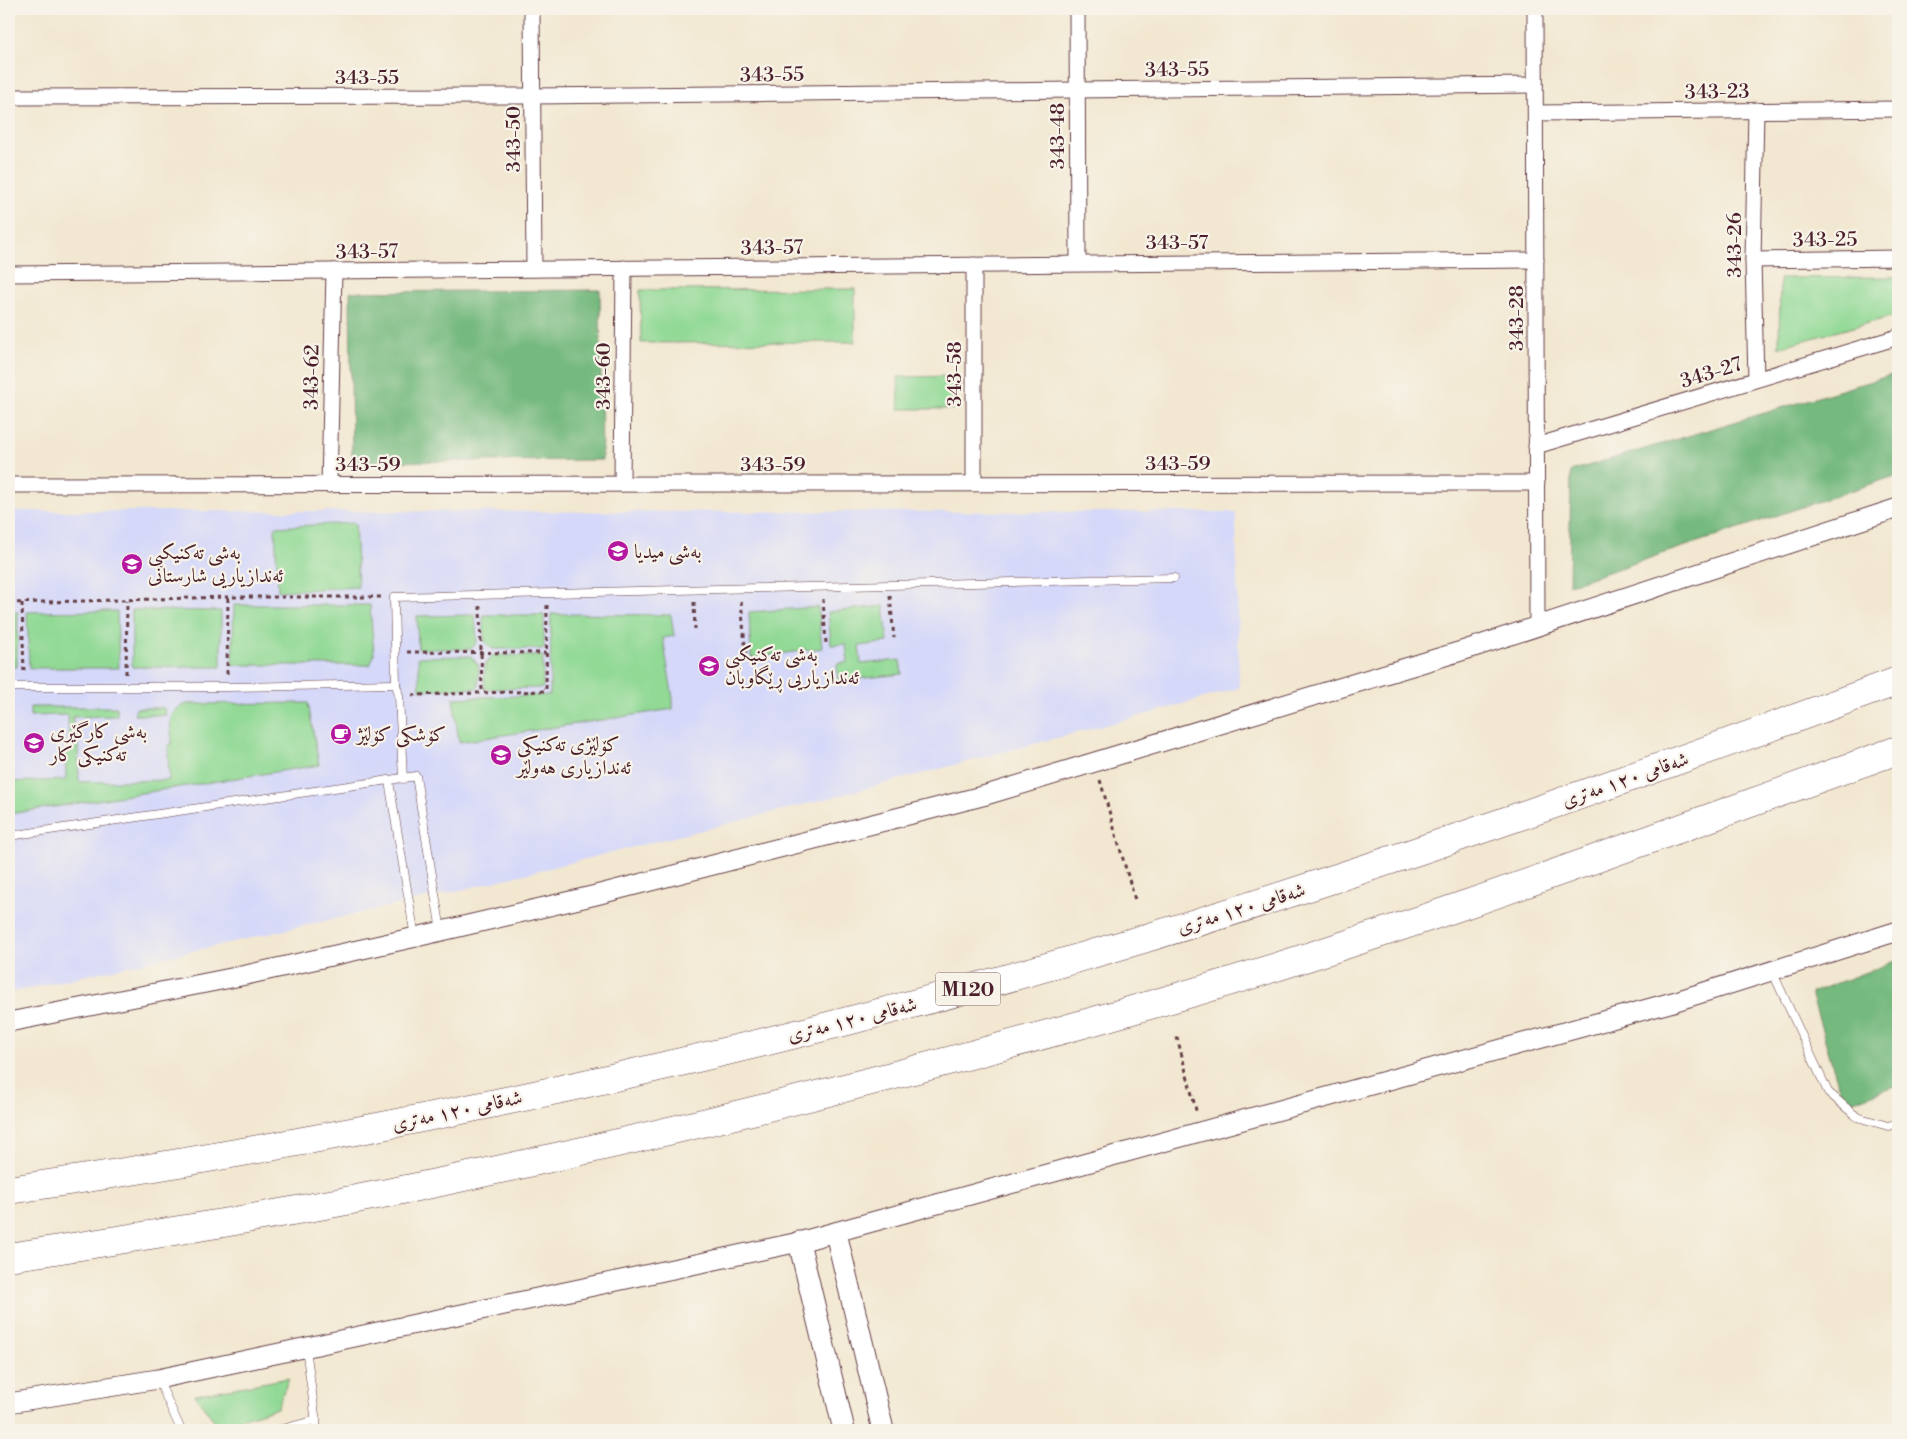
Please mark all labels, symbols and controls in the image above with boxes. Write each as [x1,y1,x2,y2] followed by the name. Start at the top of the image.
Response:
[1145,57,1209,84] street label: 343-55
[740,62,804,89] street label: 343-55
[335,66,399,91] street label: 343-55
[1684,79,1750,106] street label: 343-23
[1046,103,1071,169] street label: 343-48
[502,106,527,172] street label: 343-50
[1723,212,1748,278] street label: 343-26
[1793,227,1858,254] street label: 343-25
[1146,231,1208,256] street label: 343-57
[741,235,804,262] street label: 343-57
[336,239,399,266] street label: 343-57
[1505,285,1530,351] street label: 343-28
[943,341,968,407] street label: 343-58
[592,342,617,410] street label: 343-60
[299,344,326,410] street label: 343-62
[1677,352,1746,395] street label: 343-27
[1145,452,1211,477] street label: 343-59
[335,453,401,478] street label: 343-59
[740,453,806,478] street label: 343-59
[606,539,630,563] school or university icon: بەشی میدیا
[634,540,701,566] place label: بەشی میدیا
[148,541,284,589] place label: بەشی تەکنیکیی ئەندازیاریی شارستانی
[120,552,144,576] school or university icon: بەشی تەکنیکیی ئەندازیاریی شارستانی
[725,643,859,693] place label: بەشی تەکنیکیی ئەندازیاریی ڕێگاوبان
[697,654,721,678] school or university icon: بەشی تەکنیکیی ئەندازیاریی ڕێگاوبان
[48,720,147,768] place label: بەشی کارگێڕی تەکنیکی کار
[329,722,353,746] cafe icon: کۆشکی کۆلێژ
[355,723,446,748] place label: کۆشکی کۆلێژ
[22,731,46,755] school or university icon: بەشی کارگێڕی تەکنیکی کار
[515,733,631,781] place label: کۆلێژی تەکنیکی ئەندازیاری هەولێر
[489,743,513,767] school or university icon: کۆلێژی تەکنیکی ئەندازیاری هەولێر
[1559,747,1692,814] street label: شەقامی ١٢٠ مەتری
[1174,878,1309,941] street label: شەقامی ١٢٠ مەتری
[936,972,1000,1006] road number: M120
[785,992,920,1049] street label: شەقامی ١٢٠ مەتری
[390,1085,525,1138] street label: شەقامی ١٢٠ مەتری

